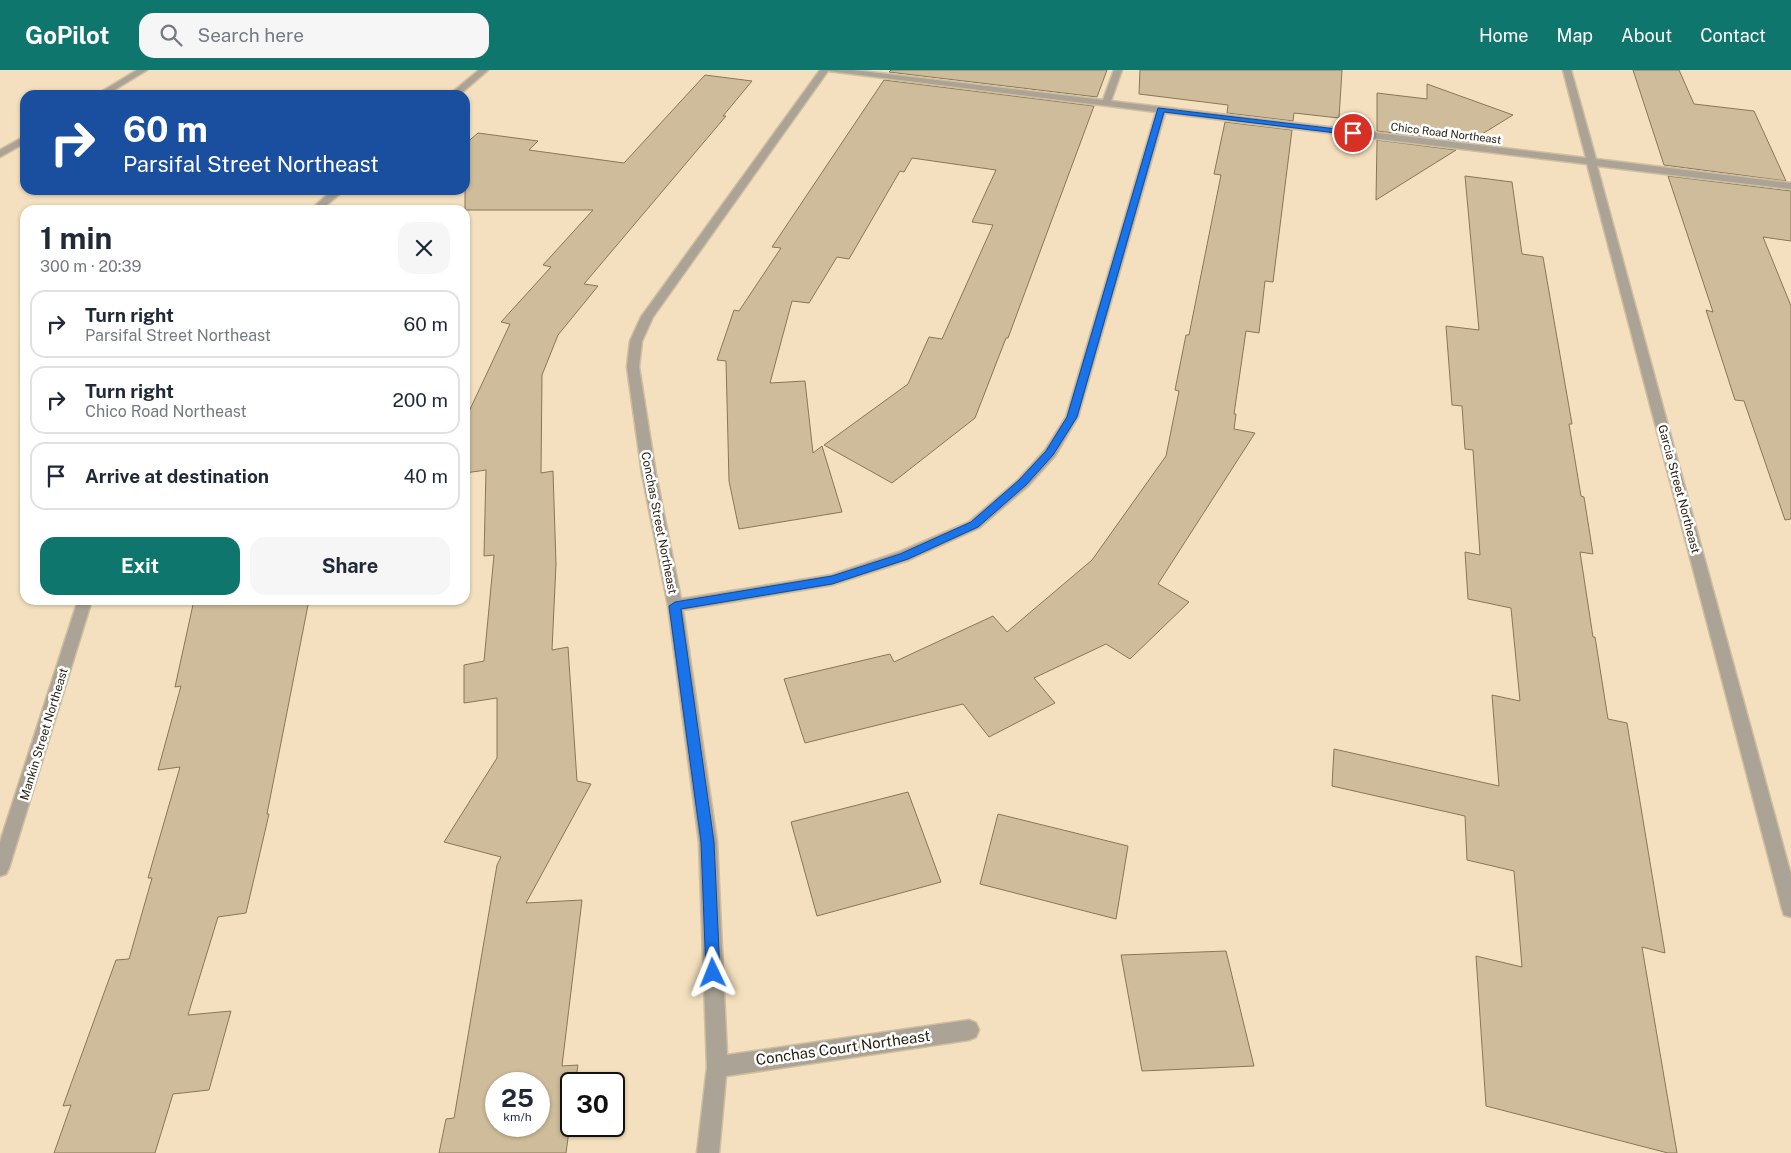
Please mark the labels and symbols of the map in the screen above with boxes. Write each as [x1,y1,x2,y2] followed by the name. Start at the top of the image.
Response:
[1332,112,1374,154] pin
[1390,120,1502,146] street label: Chico Road Northeast
[1655,423,1703,555] street label: Garcia Street Northeast
[638,451,680,596] street label: Conchas Street Northeast
[17,666,71,802] street label: Mankin Street Northeast
[686,946,738,998] position arrow
[755,1027,931,1068] street label: Conchas Court Northeast
[560,1072,625,1137] speed limit sign: 30

